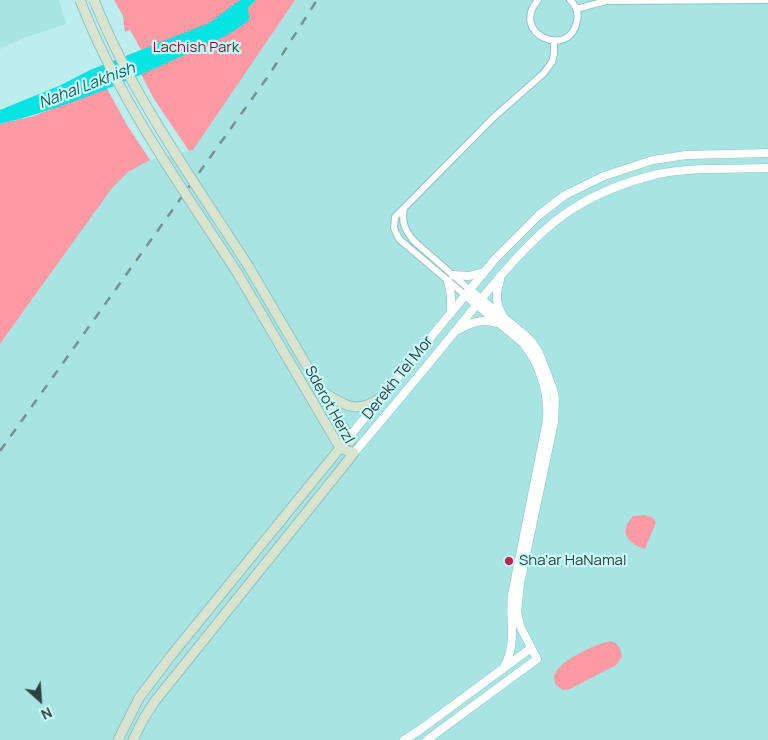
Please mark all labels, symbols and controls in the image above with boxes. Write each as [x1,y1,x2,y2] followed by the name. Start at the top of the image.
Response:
[153,39,239,57] park label: Lachish Park
[36,59,138,113] water label: Nahal Lakhish
[359,333,437,423] street label: Derekh Tel Mor
[300,363,358,447] street label: Sderot Herzl
[519,552,626,570] place label: Sha'ar HaNamal
[503,555,515,567] marker: Sha'ar HaNamal
[15,675,65,725] north arrow
[38,703,55,725] text: N

